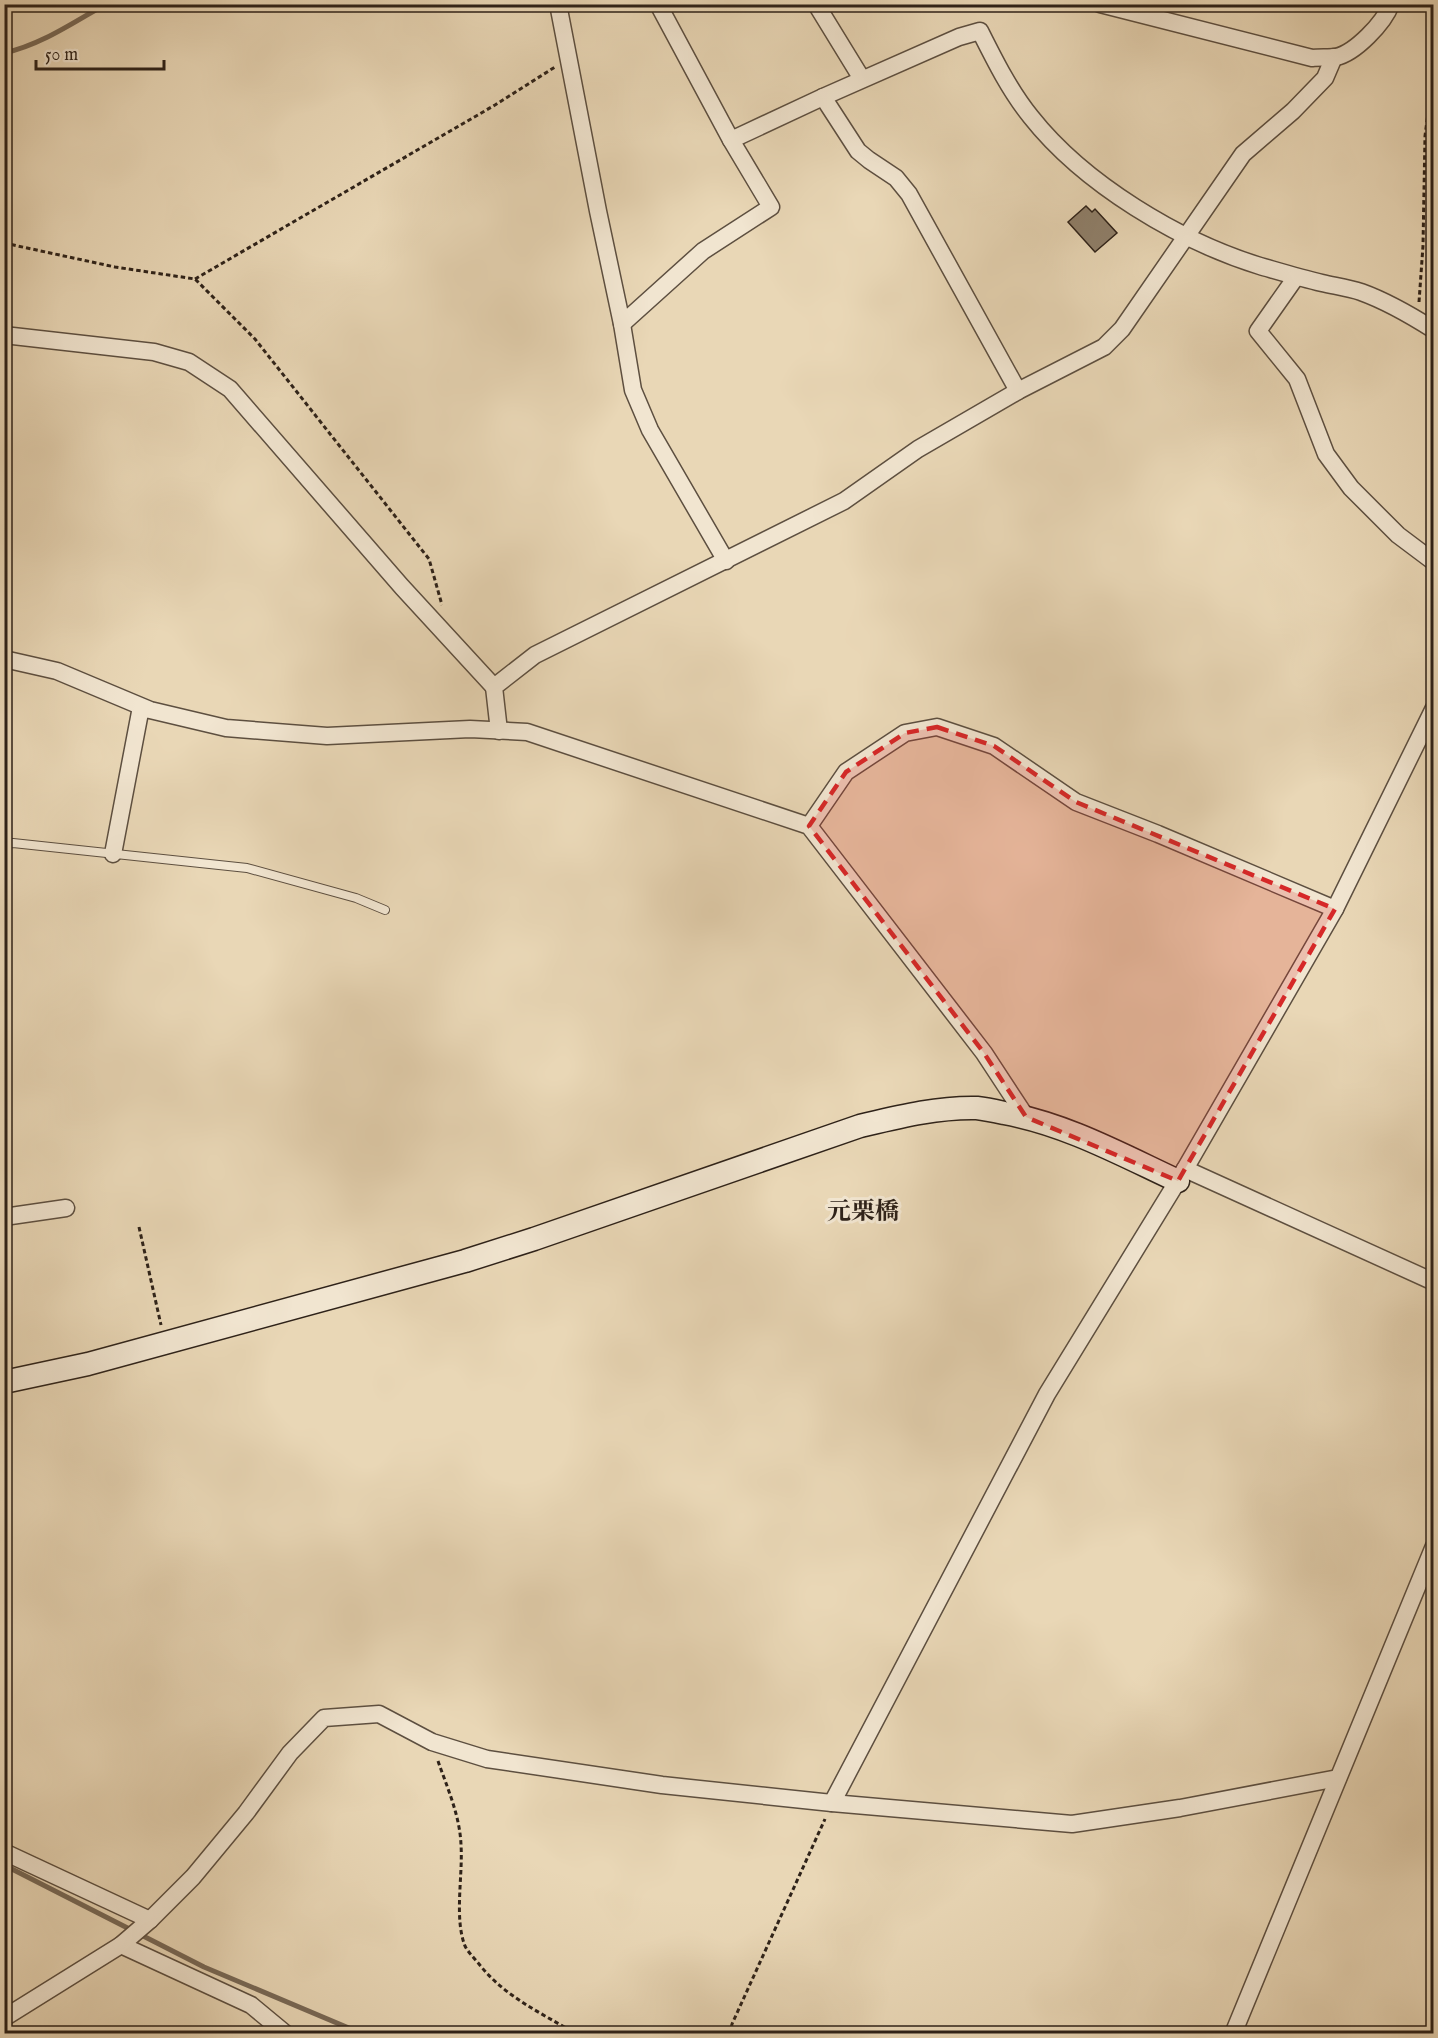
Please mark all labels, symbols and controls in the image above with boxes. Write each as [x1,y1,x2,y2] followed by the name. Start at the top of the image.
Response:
[36,33,164,71] scale bar
[45,44,78,67] text: 50 m
[827,1197,899,1228] district label: 元栗橋

